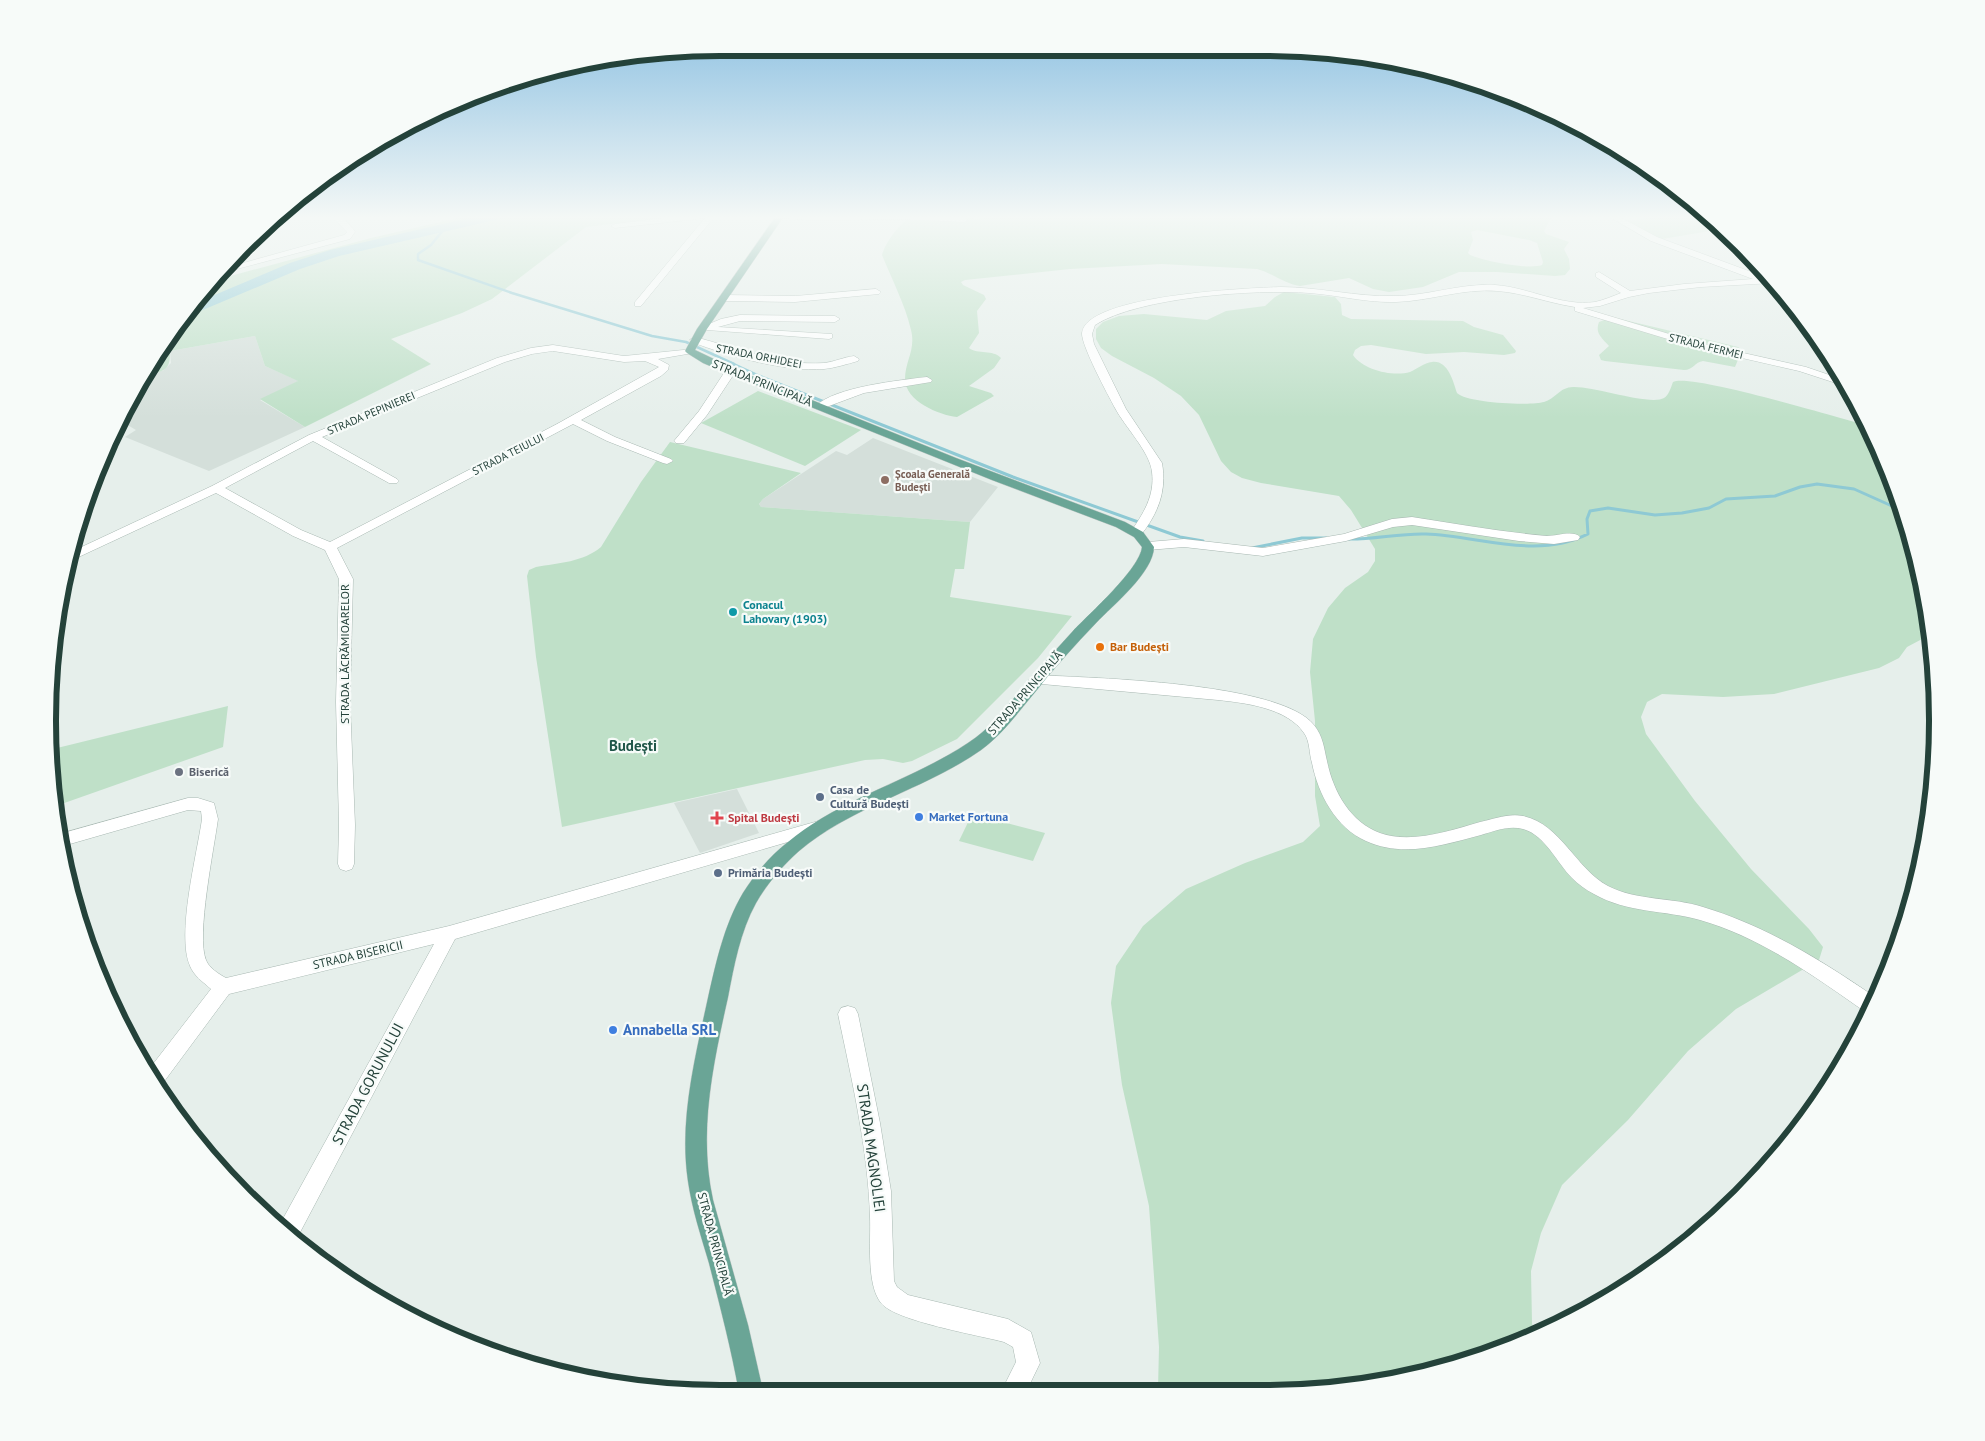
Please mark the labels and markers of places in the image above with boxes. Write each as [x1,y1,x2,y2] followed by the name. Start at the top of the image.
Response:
[895,467,970,494] place label: Școala Generală Budești
[879,474,891,486] marker: Școala Generală Budești
[743,597,827,626] place label: Conacul Lahovary (1903)
[727,606,739,618] marker: Conacul Lahovary (1903)
[1110,639,1169,654] place label: Bar Budești
[1094,641,1106,653] marker: Bar Budești
[189,764,229,779] place label: Biserică
[173,766,185,778] marker: Biserică
[830,782,909,811] place label: Casa de Cultură Budești
[814,791,826,803] marker: Casa de Cultură Budești
[929,809,1008,824] place label: Market Fortuna
[728,810,799,825] place label: Spital Budești
[710,811,724,825] marker: Spital Budești
[913,811,925,823] marker: Market Fortuna
[728,865,813,880] place label: Primăria Budești
[712,867,724,879] marker: Primăria Budești
[623,1020,717,1039] place label: Annabella SRL
[607,1024,619,1036] marker: Annabella SRL

